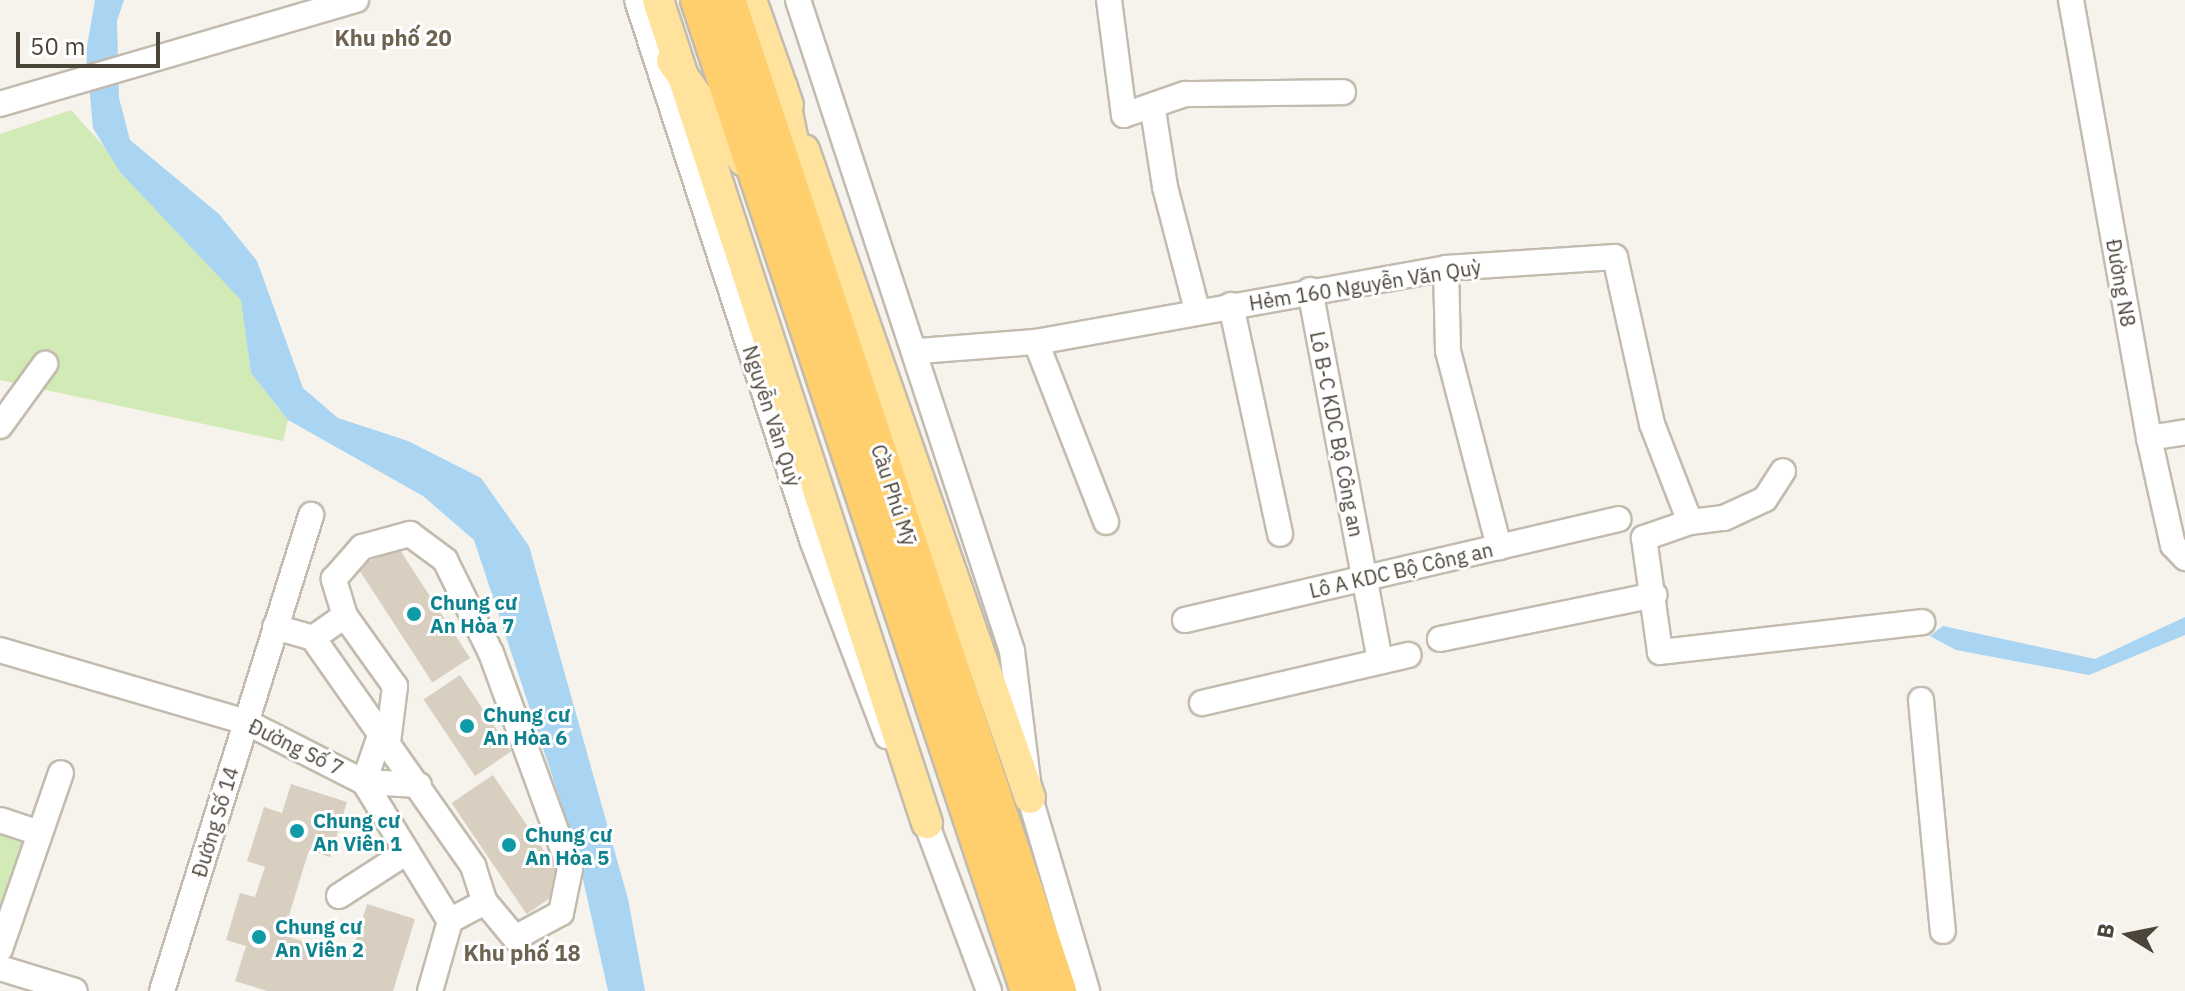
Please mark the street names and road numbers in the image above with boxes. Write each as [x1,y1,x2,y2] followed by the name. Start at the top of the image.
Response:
[2101,237,2141,329] street label: Đường N8
[1247,255,1483,315] street label: Hẻm 160 Nguyễn Văn Quỳ
[1305,329,1369,539] street label: Lô B-C KDC Bộ Công an
[738,343,806,489] street label: Nguyễn Văn Quỳ
[866,441,922,549] street label: Cầu Phú Mỹ
[1307,537,1495,603] street label: Lô A KDC Bộ Công an
[245,714,347,780] street label: Đường Số 7
[187,764,243,880] street label: Đường Số 14

